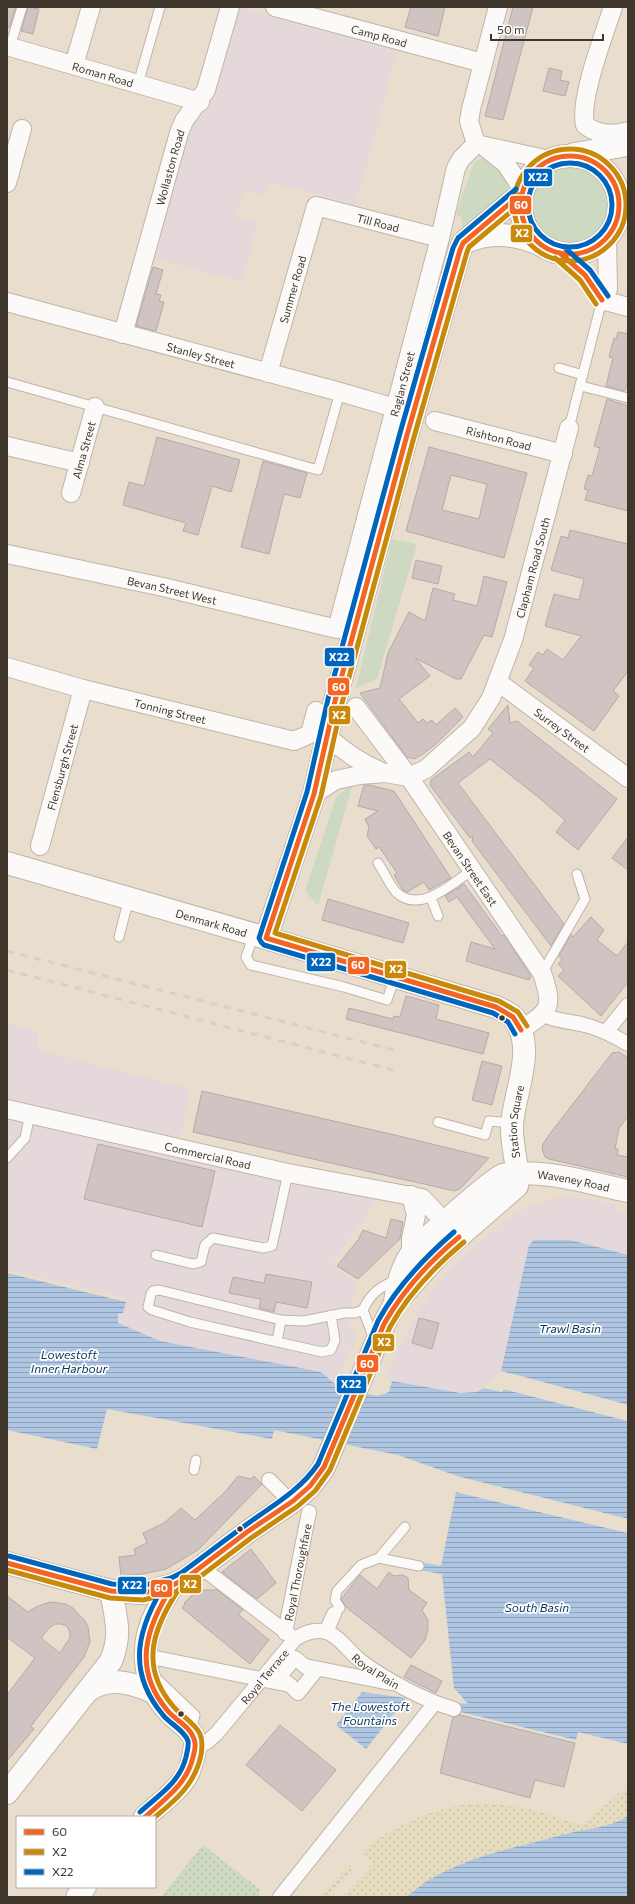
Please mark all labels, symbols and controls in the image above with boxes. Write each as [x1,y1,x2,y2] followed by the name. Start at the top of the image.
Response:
[491,16,603,42] scale bar
[350,21,409,49] street label: Camp Road
[497,22,525,36] text: 50 m
[71,59,135,89] street label: Roman Road
[153,127,186,207] street label: Wollaston Road
[523,168,553,187] line badge: X22
[528,170,548,183] text: X22
[509,195,532,215] line badge: 60
[514,198,528,211] text: 60
[356,210,401,234] street label: Till Road
[510,224,533,243] line badge: X2
[515,226,529,239] text: X2
[276,254,308,325] street label: Summer Road
[165,339,237,370] street label: Stanley Street
[387,349,417,418] street label: Raglan Street
[69,419,97,480] street label: Alma Street
[465,423,533,452] street label: Rishton Road
[513,515,552,620] street label: Clapham Road South
[126,573,219,606] street label: Bevan Street West
[324,647,355,667] line badge: X22
[329,650,349,663] text: X22
[327,677,350,696] line badge: 60
[332,680,346,693] text: 60
[133,695,208,726] street label: Tonning Street
[328,705,351,725] line badge: X2
[532,705,593,755] street label: Surrey Street
[332,708,346,721] text: X2
[44,722,80,811] street label: Flensburgh Street
[441,828,501,908] street label: Bevan Street East
[174,906,249,939] street label: Denmark Road
[306,952,336,972] line badge: X22
[311,955,331,968] text: X22
[347,956,370,975] line badge: 60
[351,958,365,971] text: 60
[384,960,407,979] line badge: X2
[389,962,403,975] text: X2
[497,1013,507,1023] unlabelled marker
[505,1083,526,1159] street label: Station Square
[163,1139,252,1171] street label: Commercial Road
[537,1167,611,1193] street label: Waveney Road
[539,1321,601,1335] water label: Trawl Basin
[372,1333,395,1352] line badge: X2
[377,1335,391,1348] text: X2
[31,1347,108,1375] water label: Lowestoft Inner Harbour
[356,1354,379,1373] line badge: 60
[360,1357,374,1370] text: 60
[336,1375,367,1394] line badge: X22
[341,1377,361,1390] text: X22
[281,1522,313,1622] street label: Royal Thoroughfare
[235,1524,245,1534] unlabelled marker
[179,1574,202,1594] line badge: X2
[117,1576,147,1595] line badge: X22
[183,1577,197,1590] text: X2
[122,1578,142,1591] text: X22
[150,1579,173,1598] line badge: 60
[154,1581,168,1594] text: 60
[505,1600,569,1614] water label: South Basin
[238,1646,291,1706] street label: Royal Terrace
[350,1650,402,1691] street label: Royal Plain
[330,1699,411,1727] water label: The Lowestoft Fountains
[176,1709,186,1719] unlabelled marker
[16,1816,156,1888] legend
[52,1824,67,1838] text: 60
[52,1844,67,1858] text: X2
[52,1864,74,1878] text: X22

